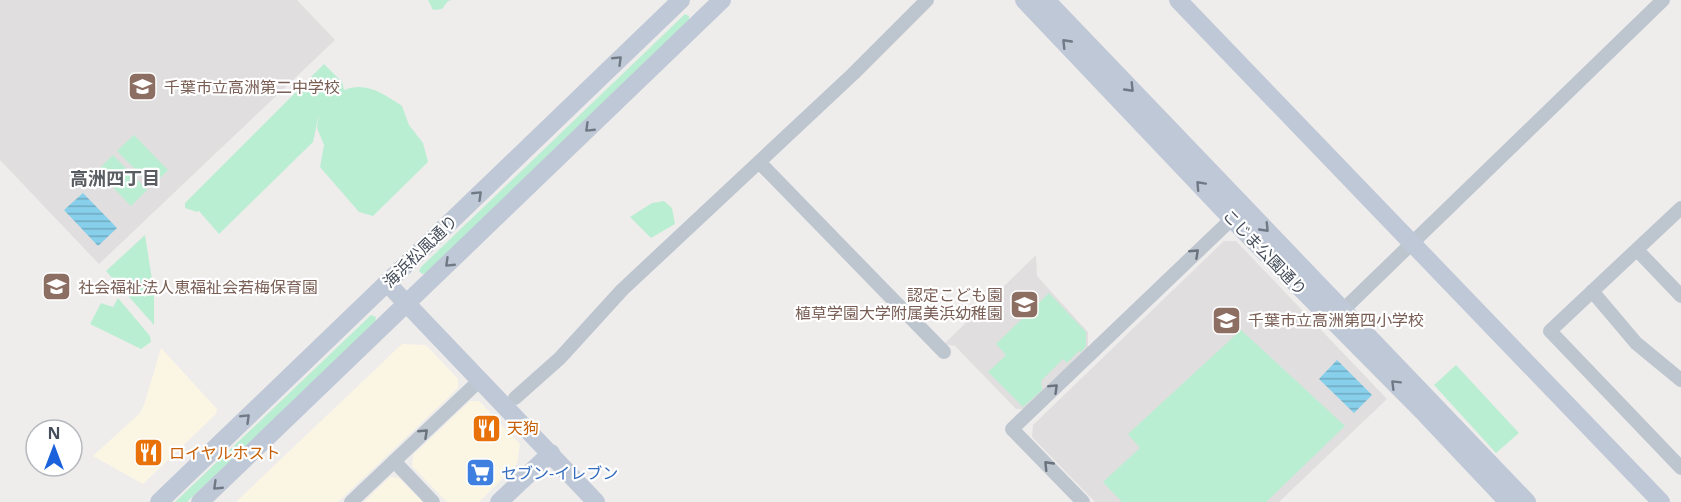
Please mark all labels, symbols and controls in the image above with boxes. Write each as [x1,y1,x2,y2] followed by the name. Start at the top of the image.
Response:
[1062,40,1073,51] one-way arrow
[611,57,622,68] one-way arrow
[127,71,159,103] school or university icon: 千葉市立高洲第二中学校
[164,76,340,98] place label: 千葉市立高洲第二中学校
[1123,81,1134,91] one-way arrow
[586,121,596,132] one-way arrow
[70,166,160,190] district label: 高洲四丁目
[1196,181,1207,192] one-way arrow
[470,192,481,203] one-way arrow
[1218,204,1312,300] street label: こじま公園通り
[378,210,462,292] street label: 海浜松風通り
[1258,221,1269,232] one-way arrow
[1189,249,1199,260] one-way arrow
[446,256,457,267] one-way arrow
[41,271,73,303] school or university icon: 社会福祉法人恵福祉会若梅保育園
[78,276,318,298] place label: 社会福祉法人恵福祉会若梅保育園
[795,284,1003,324] place label: 認定こども園 植草学園大学附属美浜幼稚園
[1008,288,1040,320] school or university icon: 認定こども園 植草学園大学附属美浜幼稚園
[1211,304,1243,336] school or university icon: 千葉市立高洲第四小学校
[1248,309,1424,331] place label: 千葉市立高洲第四小学校
[1391,381,1402,391] one-way arrow
[1048,384,1058,395] one-way arrow
[470,412,502,444] restaurant icon: 天狗
[240,414,250,425] one-way arrow
[507,417,539,439] place label: 天狗
[24,418,84,478] north arrow
[47,422,61,444] text: N
[418,429,428,440] one-way arrow
[132,437,164,469] restaurant icon: ロイヤルホスト
[169,442,281,464] place label: ロイヤルホスト
[464,457,496,489] supermarket icon: セブン-イレブン
[501,462,618,484] place label: セブン-イレブン
[1044,462,1055,473] one-way arrow
[214,478,225,489] one-way arrow

